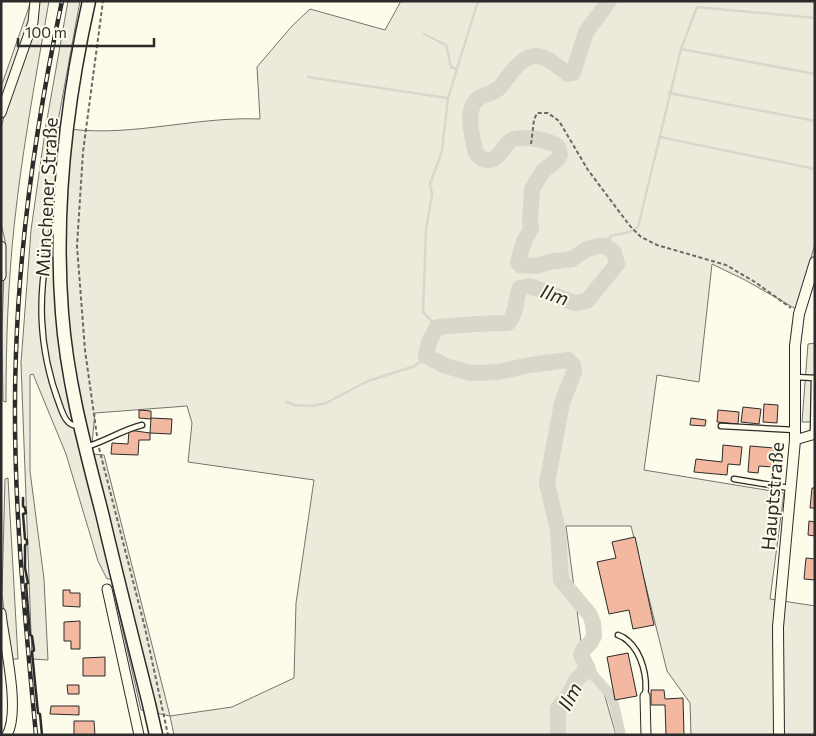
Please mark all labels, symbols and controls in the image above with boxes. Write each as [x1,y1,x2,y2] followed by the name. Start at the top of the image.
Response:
[18,15,154,47] scale bar
[25,23,67,41] text: 100 m
[30,117,62,277] street label: Münchener Straße
[538,278,572,310] water label: Ilm
[756,441,788,551] street label: Hauptstraße
[552,678,586,714] water label: Ilm

